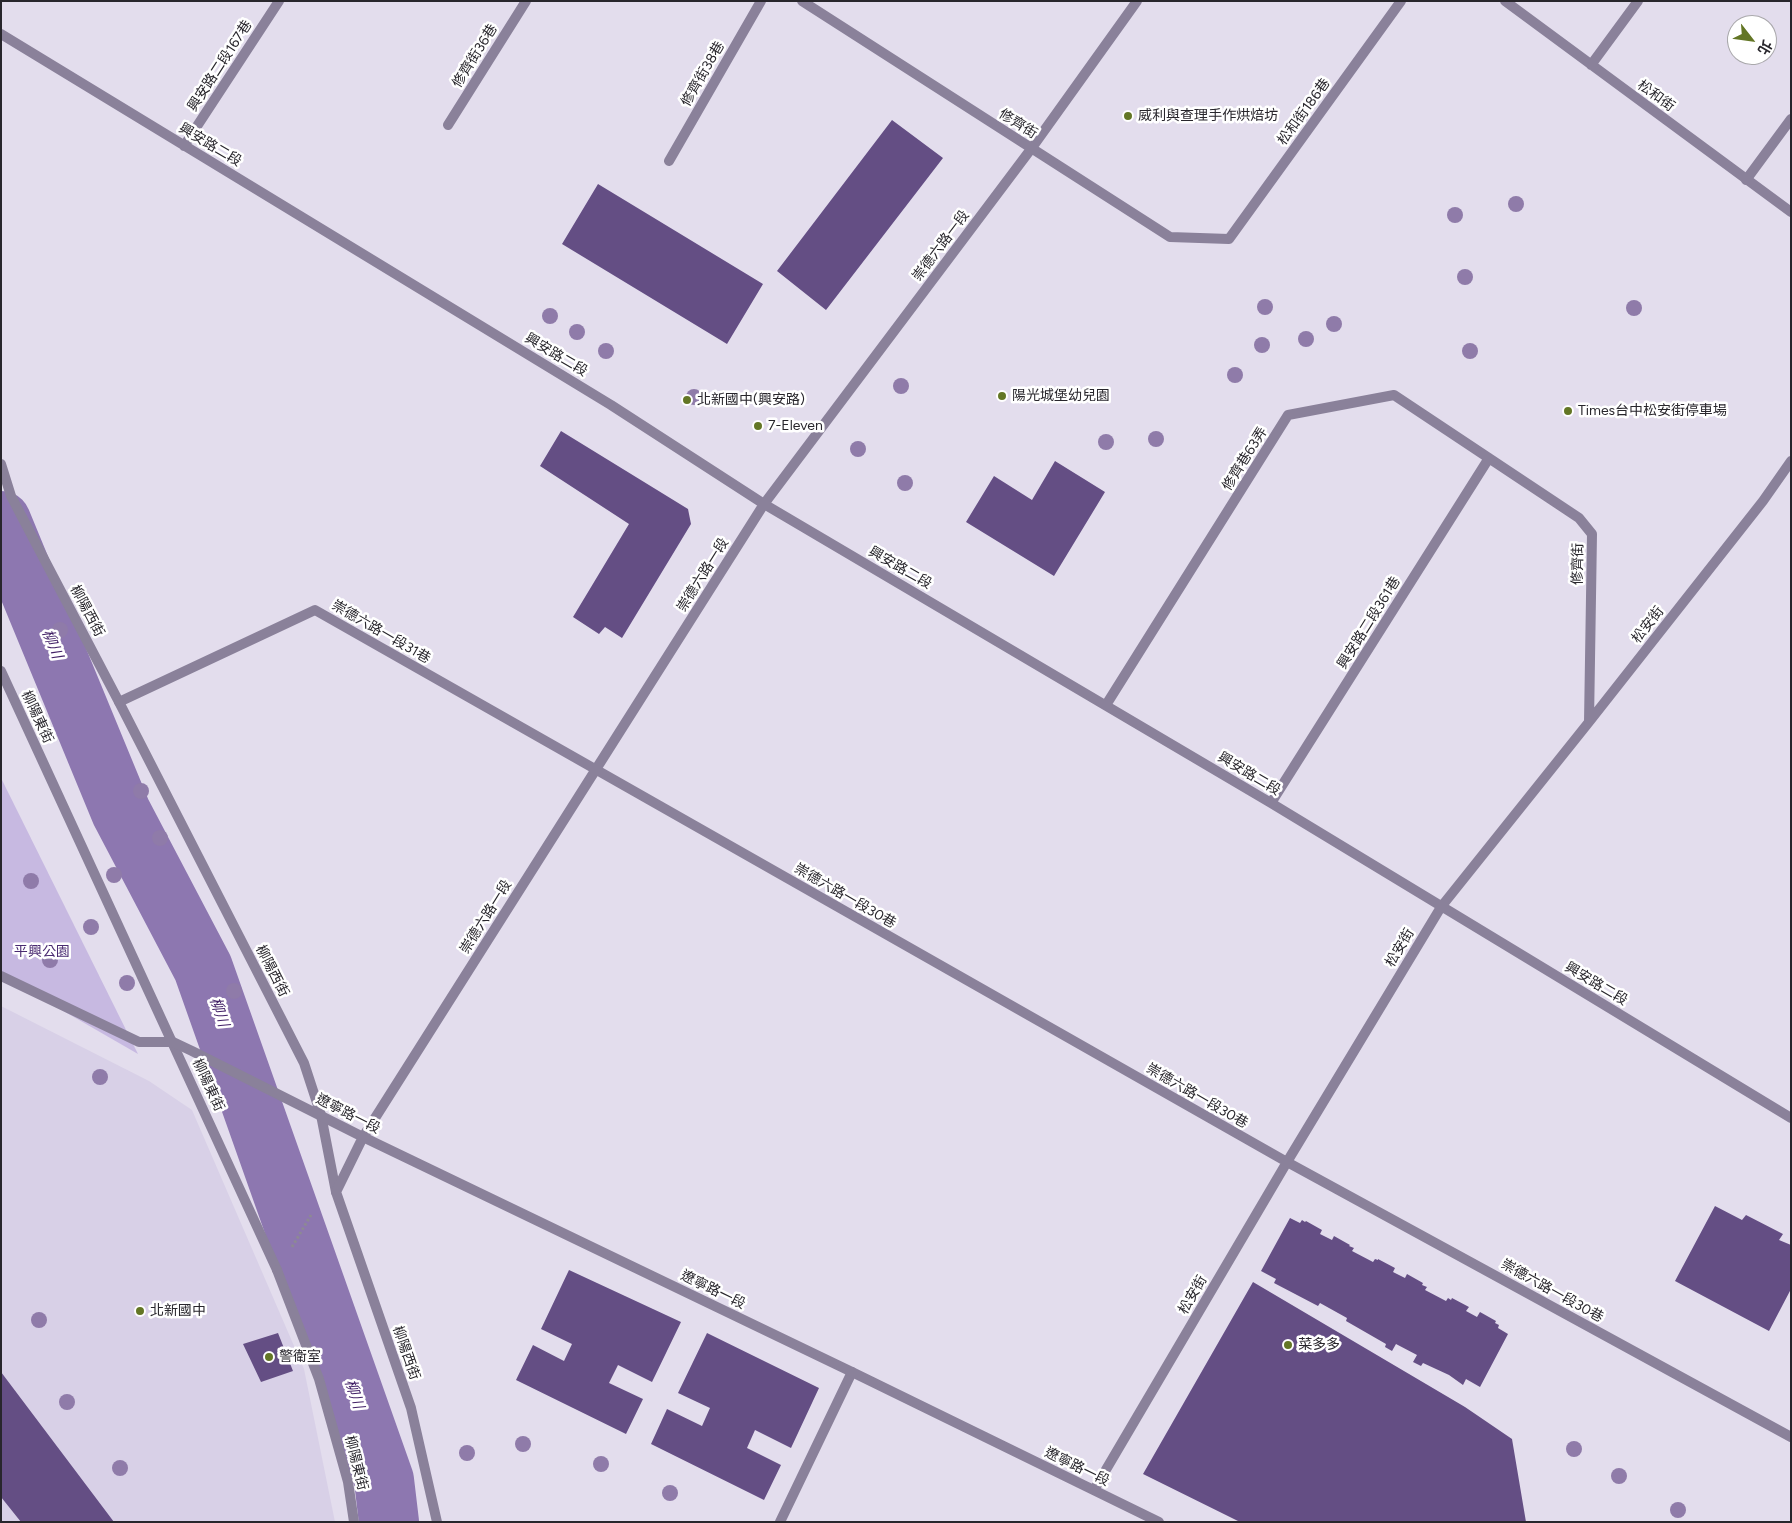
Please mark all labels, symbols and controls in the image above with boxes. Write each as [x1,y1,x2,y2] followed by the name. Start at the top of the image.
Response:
[1727,15,1777,65] north arrow
[184,17,256,115] street label: 興安路二段167巷
[449,21,501,91] street label: 修齊街36巷
[1754,37,1775,58] text: 北
[678,39,728,109] street label: 修齊街38巷
[1274,75,1334,149] street label: 松和街186巷
[1634,77,1678,115] street label: 松和街
[996,106,1040,142] street label: 修齊街
[1138,108,1278,124] place label: 威利與查理手作烘焙坊
[1122,110,1134,122] marker: 威利與查理手作烘焙坊
[176,120,244,170] street label: 興安路二段
[909,207,973,285] street label: 崇德六路一段
[522,330,590,380] street label: 興安路二段
[1012,388,1110,404] place label: 陽光城堡幼兒園
[996,390,1008,402] marker: 陽光城堡幼兒園
[697,392,805,408] place label: 北新國中(興安路)
[681,394,693,406] marker: 北新國中(興安路)
[1578,403,1727,419] place label: Times台中松安街停車場
[1562,405,1574,417] marker: Times台中松安街停車場
[768,418,823,434] place label: 7-Eleven
[752,420,764,432] marker: 7-Eleven
[1219,424,1271,494] street label: 修齊巷63弄
[674,535,732,615] street label: 崇德六路一段
[865,543,935,593] street label: 興安路二段
[1569,543,1587,585] street label: 修齊街
[1334,574,1404,672] street label: 興安路二段361巷
[66,582,108,640] street label: 柳陽西街
[329,597,433,667] street label: 崇德六路一段31巷
[1628,603,1668,647] street label: 松安街
[38,627,66,661] water label: 柳川
[18,688,56,746] street label: 柳陽東街
[1215,749,1283,799] street label: 興安路二段
[791,860,899,932] street label: 崇德六路一段30巷
[457,877,515,957] street label: 崇德六路一段
[1382,926,1418,970] street label: 松安街
[252,942,292,1000] street label: 柳陽西街
[14,944,70,960] park label: 平興公園
[1562,959,1630,1009] street label: 興安路二段
[206,995,232,1029] water label: 柳川
[189,1056,227,1114] street label: 柳陽東街
[1143,1060,1251,1132] street label: 崇德六路一段30巷
[313,1091,383,1137] street label: 遼寧路一段
[1498,1256,1606,1326] street label: 崇德六路一段30巷
[678,1267,748,1313] street label: 遼寧路一段
[1175,1273,1211,1317] street label: 松安街
[150,1303,206,1319] place label: 北新國中
[134,1305,146,1317] marker: 北新國中
[389,1324,423,1382] street label: 柳陽西街
[1298,1337,1340,1353] place label: 菜多多
[1282,1339,1294,1351] marker: 菜多多
[279,1349,321,1365] place label: 警衛室
[263,1351,275,1363] marker: 警衛室
[341,1377,367,1411] water label: 柳川
[341,1434,371,1492] street label: 柳陽東街
[1042,1444,1112,1490] street label: 遼寧路一段

